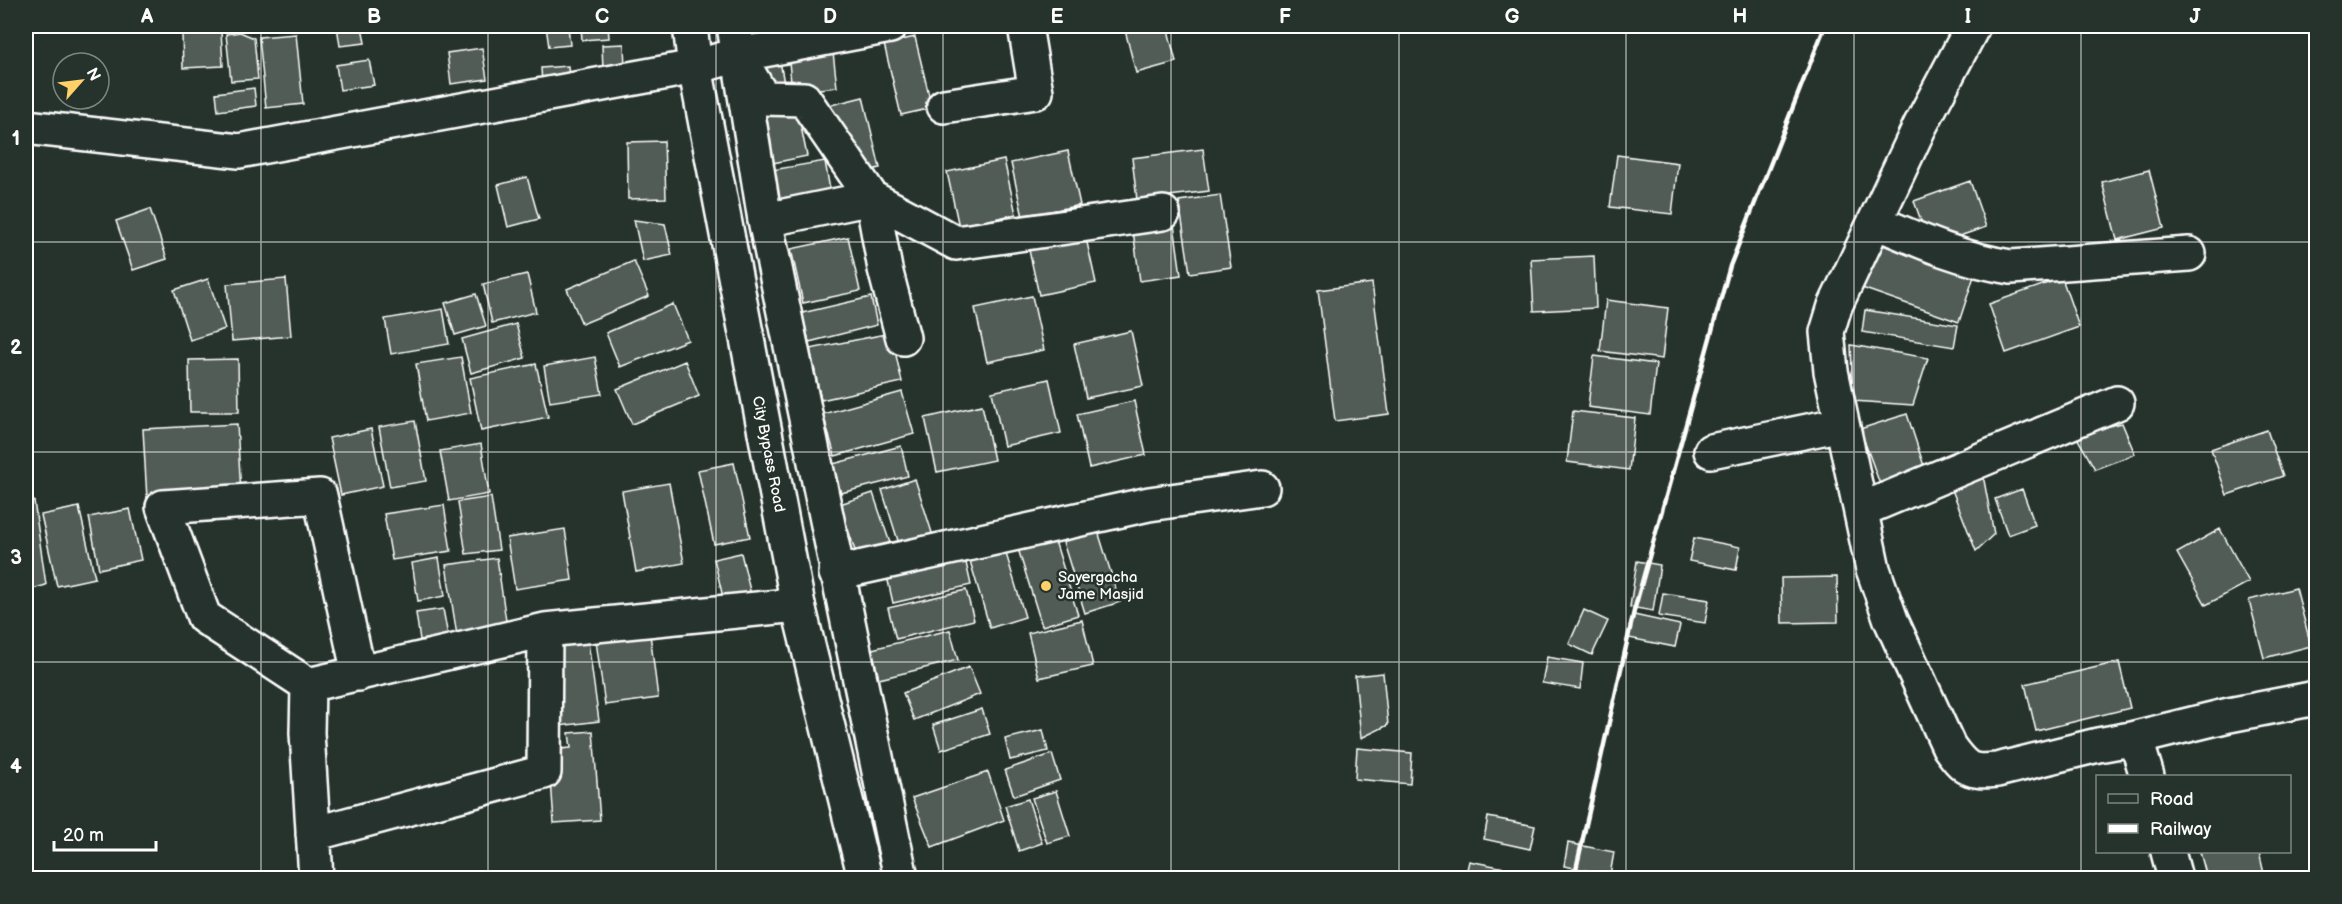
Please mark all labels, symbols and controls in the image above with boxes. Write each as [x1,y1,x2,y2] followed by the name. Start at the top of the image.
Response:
[140,5,154,29] text: A
[367,5,381,29] text: B
[595,5,609,29] text: C
[823,5,837,29] text: D
[1051,5,1064,29] text: E
[1279,5,1291,29] text: F
[1505,5,1520,29] text: G
[1733,5,1747,29] text: H
[1965,5,1971,29] text: I
[2190,5,2202,29] text: J
[51,51,111,111] north arrow
[82,65,104,84] text: N
[12,127,20,151] text: 1
[10,336,22,360] text: 2
[748,394,789,514] street label: City Bypass Road
[10,546,22,570] text: 3
[1058,568,1144,604] place label: Sayergacha Jame Masjid
[1039,579,1053,593] marker: Sayergacha Jame Masjid
[10,755,22,779] text: 4
[2096,775,2291,853] legend
[2150,789,2194,810] text: Road
[54,814,156,852] scale bar
[2150,819,2212,840] text: Railway
[63,825,104,846] text: 20 m

